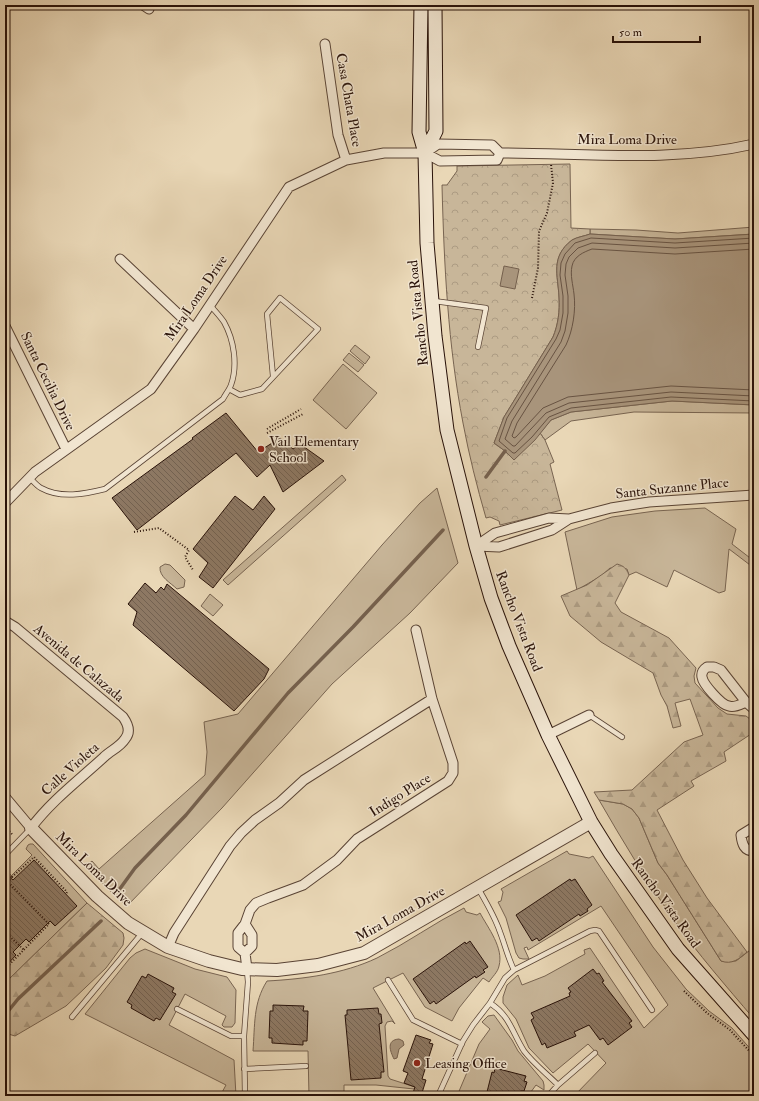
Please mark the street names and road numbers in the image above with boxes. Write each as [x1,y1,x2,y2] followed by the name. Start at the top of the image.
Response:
[332,52,366,148] street label: Casa Chata Place
[577,131,677,148] street label: Mira Loma Drive
[161,252,231,344] street label: Mira Loma Drive
[404,259,432,367] street label: Rancho Vista Road
[17,329,79,433] street label: Santa Cecilia Drive
[615,474,730,502] street label: Santa Suzanne Place
[492,568,546,674] street label: Rancho Vista Road
[30,620,128,706] street label: Avenida de Calazada
[38,739,103,799] street label: Calle Violeta
[366,769,434,821] street label: Indigo Place
[52,828,136,910] street label: Mira Loma Drive
[628,855,704,951] street label: Rancho Vista Road
[352,882,448,946] street label: Mira Loma Drive

